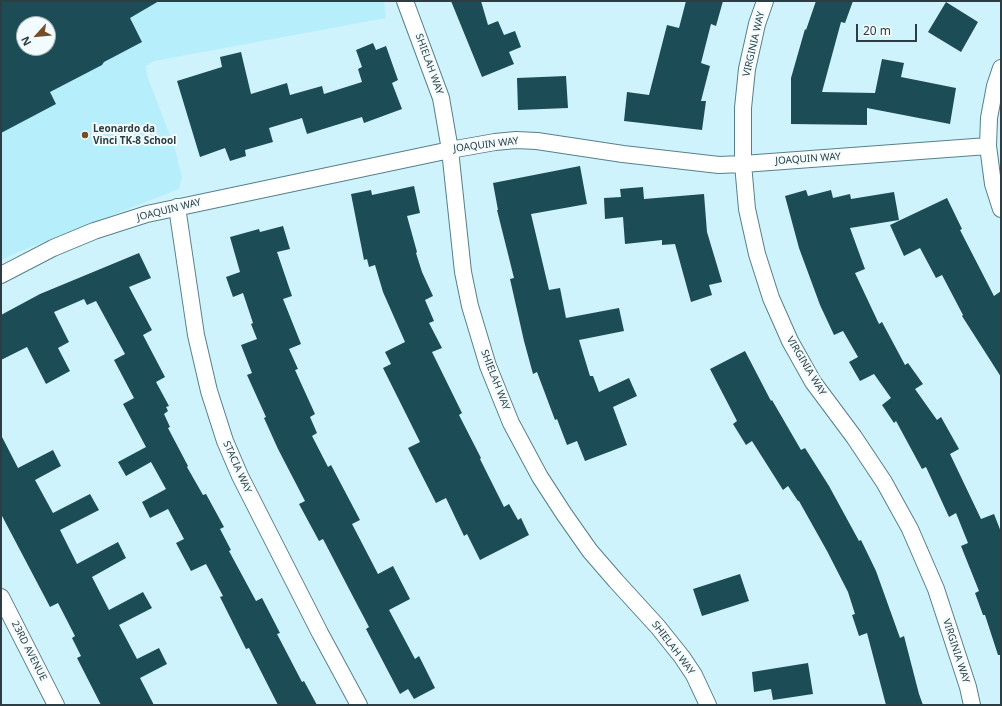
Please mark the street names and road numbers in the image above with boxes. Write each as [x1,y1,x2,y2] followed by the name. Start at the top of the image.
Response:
[741,10,767,78] street label: VIRGINIA WAY
[412,32,446,96] street label: SHIELAH WAY
[453,135,519,155] street label: JOAQUIN WAY
[775,151,841,167] street label: JOAQUIN WAY
[136,196,202,224] street label: JOAQUIN WAY
[784,334,828,398] street label: VIRGINIA WAY
[478,348,512,412] street label: SHIELAH WAY
[220,439,254,495] street label: STACIA WAY
[940,617,972,685] street label: VIRGINIA WAY
[9,619,49,683] street label: 23RD AVENUE
[649,619,697,677] street label: SHIELAH WAY

